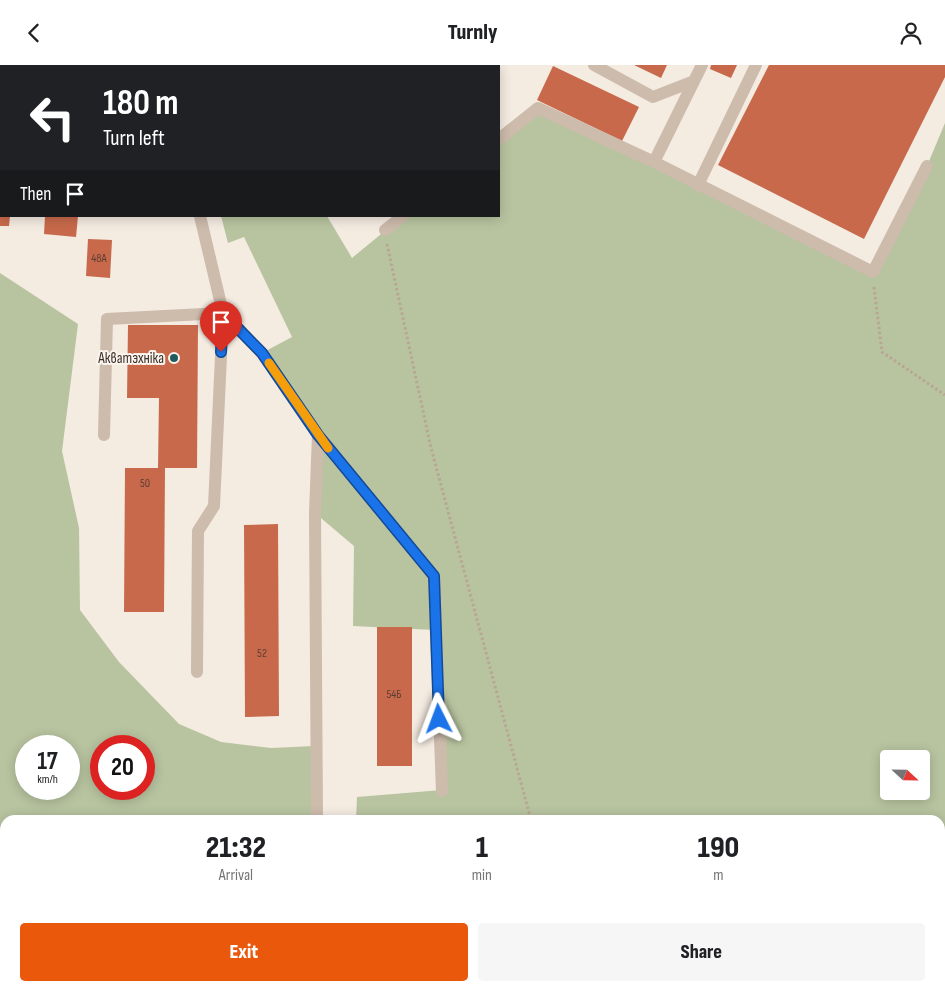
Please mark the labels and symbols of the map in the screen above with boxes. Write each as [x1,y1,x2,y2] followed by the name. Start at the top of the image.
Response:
[91,251,108,266] house number: 48А
[200,301,242,352] pin
[97,349,164,368] place label: Акватэхніка
[168,352,180,364] marker: Акватэхніка
[140,476,150,491] house number: 50
[257,646,267,661] house number: 52
[386,687,402,702] house number: 54Б
[412,692,464,744] position arrow
[90,735,155,800] speed limit sign: 20
[880,750,930,800] north arrow

